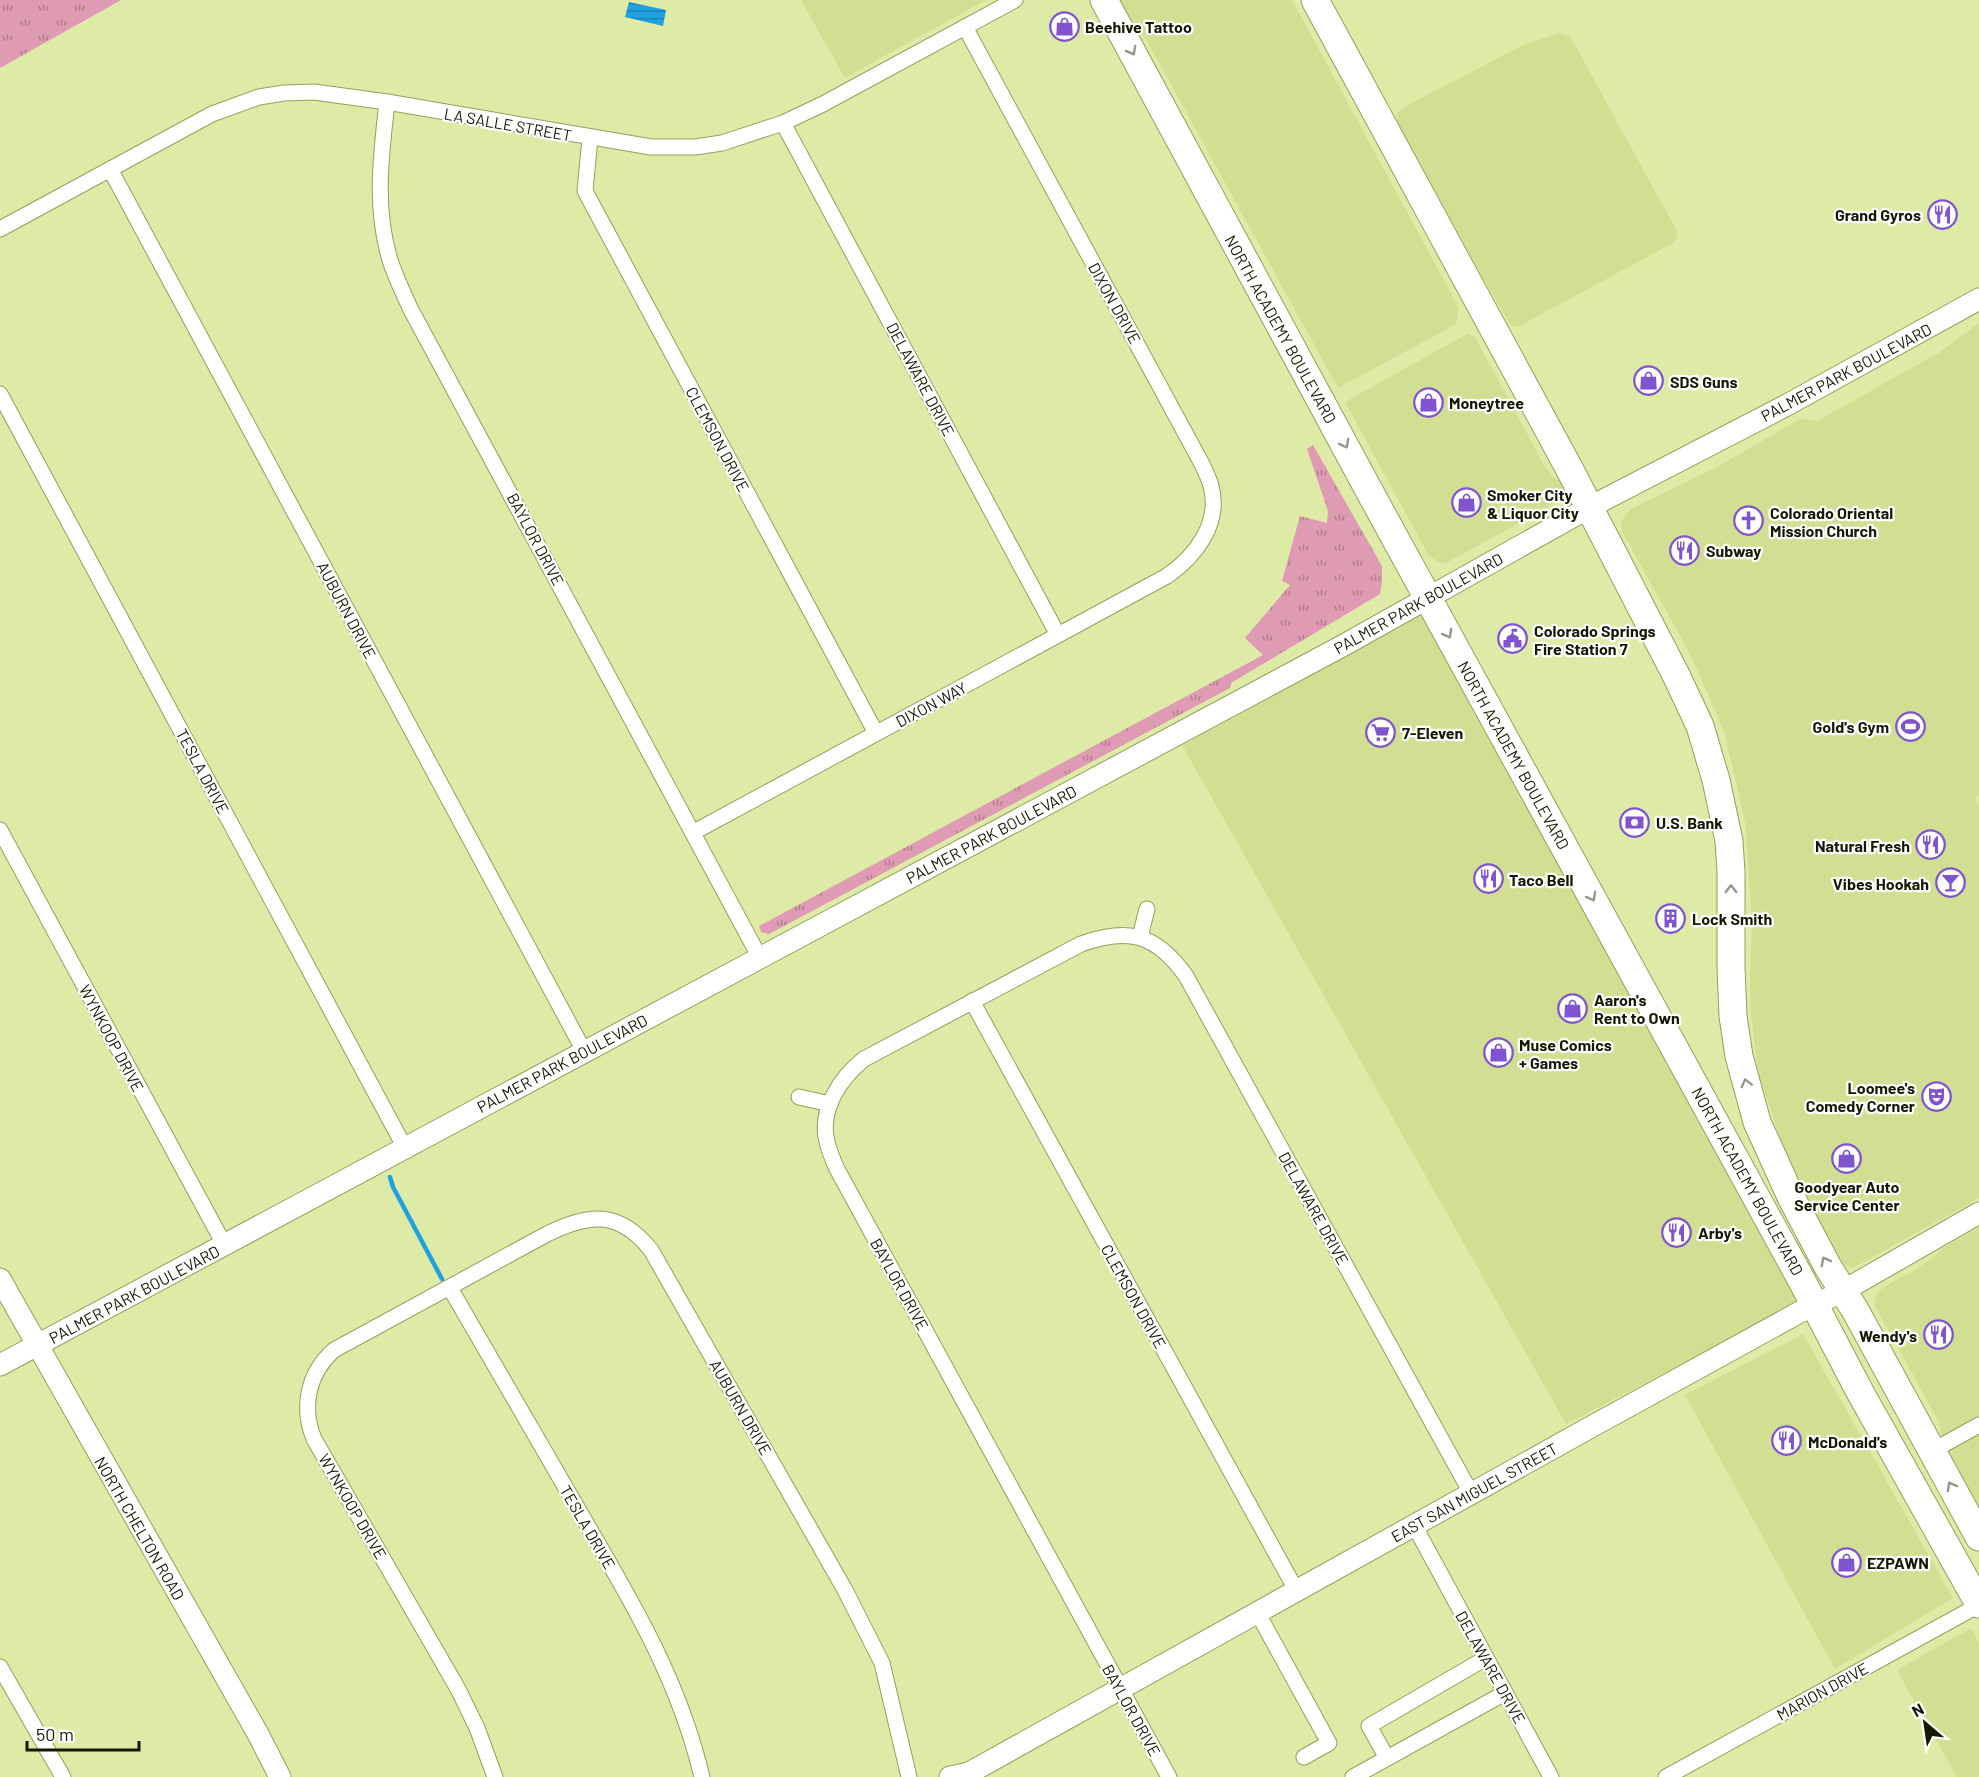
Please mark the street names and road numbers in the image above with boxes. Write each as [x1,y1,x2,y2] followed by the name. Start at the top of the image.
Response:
[443,103,573,145] street label: LA SALLE STREET
[1221,232,1341,426] street label: NORTH ACADEMY BOULEVARD
[1085,259,1145,347] street label: DIXON DRIVE
[883,319,959,439] street label: DELAWARE DRIVE
[1758,319,1934,425] street label: PALMER PARK BOULEVARD
[682,383,754,495] street label: CLEMSON DRIVE
[504,490,568,588] street label: BAYLOR DRIVE
[1330,549,1506,657] street label: PALMER PARK BOULEVARD
[314,558,380,662] street label: AUBURN DRIVE
[1454,658,1574,852] street label: NORTH ACADEMY BOULEVARD
[892,677,970,731] street label: DIXON WAY
[173,725,233,817] street label: TESLA DRIVE
[903,781,1079,887] street label: PALMER PARK BOULEVARD
[76,981,148,1095] street label: WYNKOOP DRIVE
[474,1010,650,1116] street label: PALMER PARK BOULEVARD
[1688,1084,1808,1278] street label: NORTH ACADEMY BOULEVARD
[1275,1148,1353,1268] street label: DELAWARE DRIVE
[867,1235,933,1333] street label: BAYLOR DRIVE
[46,1241,222,1347] street label: PALMER PARK BOULEVARD
[1098,1241,1170,1351] street label: CLEMSON DRIVE
[706,1356,776,1458] street label: AUBURN DRIVE
[1387,1438,1561,1546] street label: EAST SAN MIGUEL STREET
[315,1450,391,1562] street label: WYNKOOP DRIVE
[91,1453,189,1603] street label: NORTH CHELTON ROAD
[556,1482,620,1572] street label: TESLA DRIVE
[1452,1607,1530,1727] street label: DELAWARE DRIVE
[1773,1658,1871,1724] street label: MARION DRIVE
[1099,1661,1165,1759] street label: BAYLOR DRIVE

